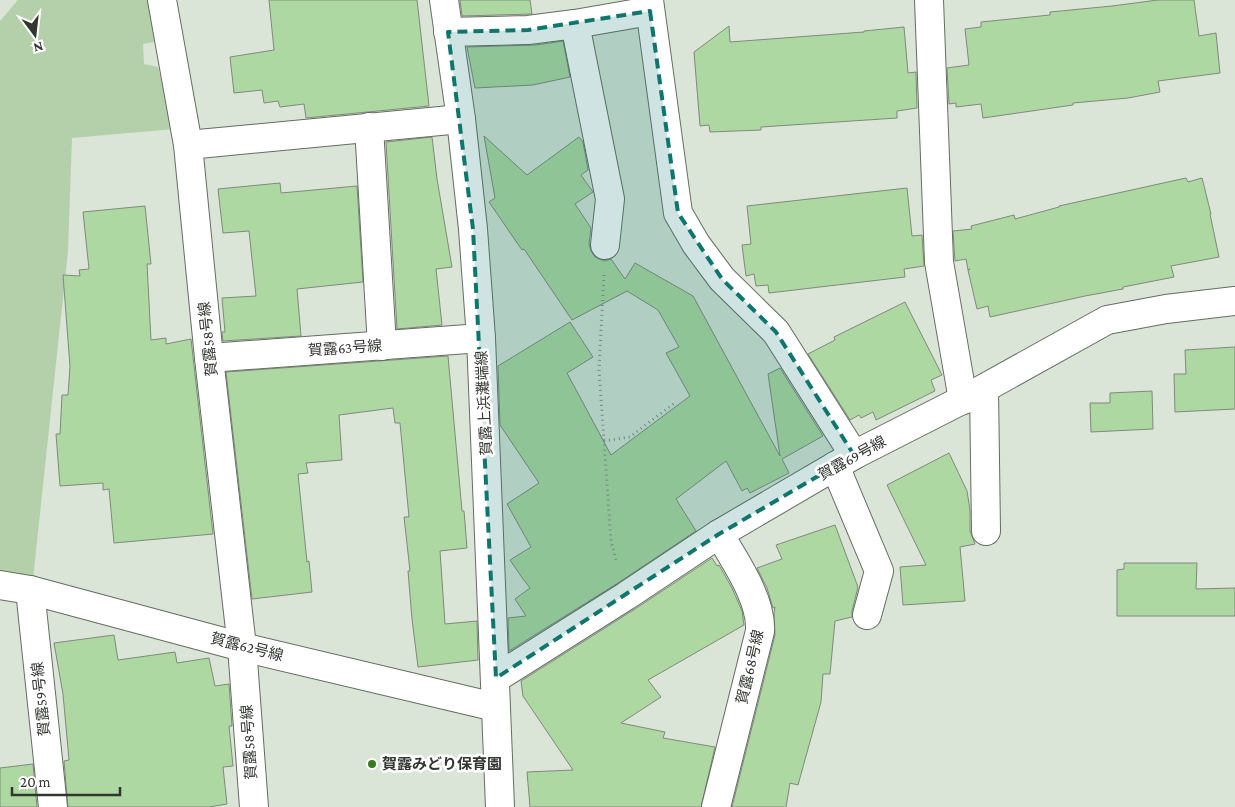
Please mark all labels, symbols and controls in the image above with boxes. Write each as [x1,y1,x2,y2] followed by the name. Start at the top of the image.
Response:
[10,10,60,60] north arrow
[31,39,45,57] text: N
[196,301,220,377] street label: 賀露58号線
[307,337,383,359] street label: 賀露63号線
[473,350,495,456] street label: 賀露上浜灘端線
[815,433,889,483] street label: 賀露69号線
[734,628,766,706] street label: 賀露68号線
[209,630,285,664] street label: 賀露62号線
[29,661,53,737] street label: 賀露59号線
[238,704,260,780] street label: 賀露58号線
[382,756,502,772] place label: 賀露みどり保育園
[366,758,378,770] marker: 賀露みどり保育園
[12,764,120,796] scale bar
[20,774,51,790] text: 20 m

